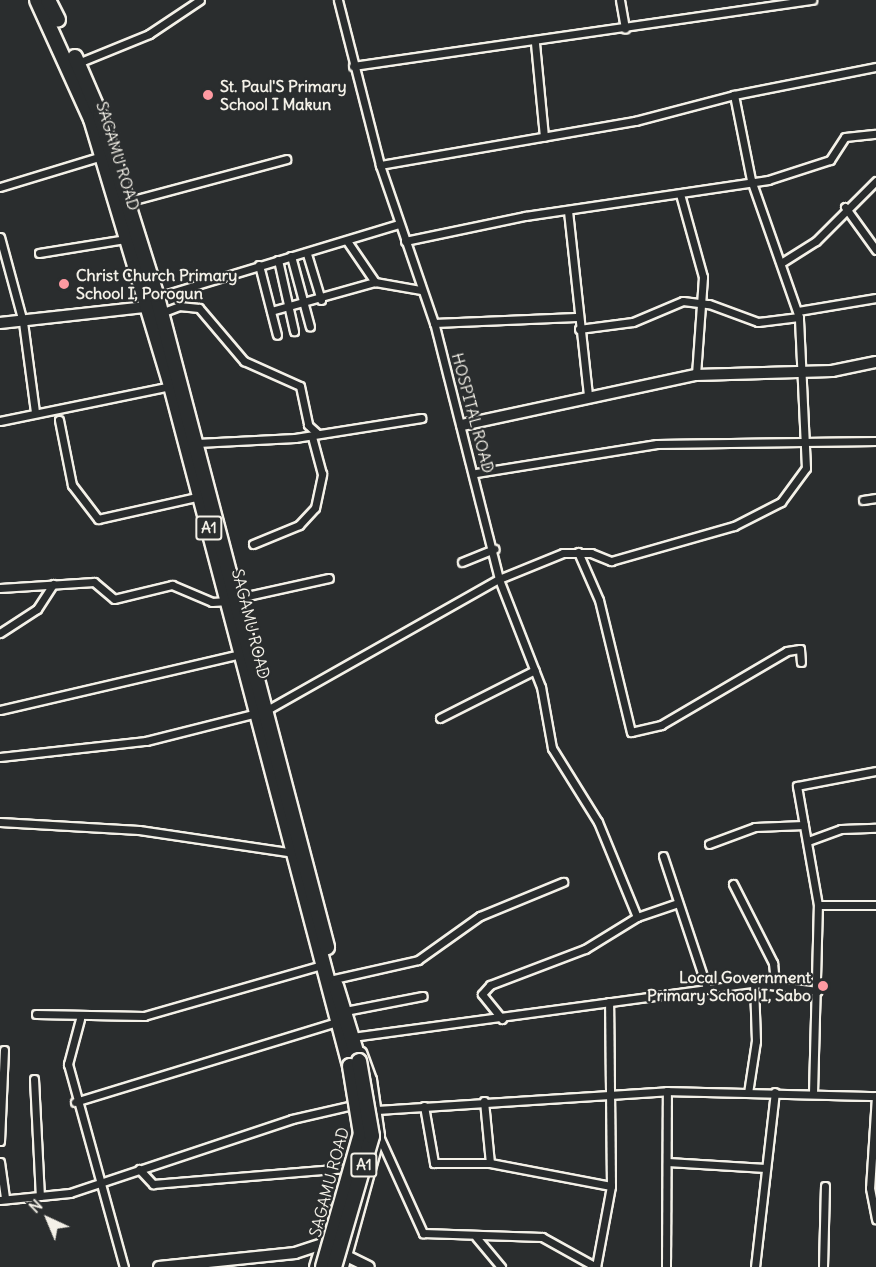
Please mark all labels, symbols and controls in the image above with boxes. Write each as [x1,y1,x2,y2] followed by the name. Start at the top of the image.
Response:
[220,76,347,114] place label: St. Paul'S Primary School I Makun
[201,88,215,102] marker: St. Paul'S Primary School I Makun
[92,99,144,213] street label: SAGAMU ROAD
[76,265,237,303] place label: Christ Church Primary School I, Porogun
[57,277,71,291] marker: Christ Church Primary School I, Porogun
[448,351,498,475] street label: HOSPITAL ROAD
[194,516,224,540] road number: A1
[228,567,274,681] street label: SAGAMU ROAD
[647,967,811,1005] place label: Local Government Primary School I, Sabo
[816,979,830,993] marker: Local Government Primary School I, Sabo
[305,1125,353,1239] street label: SAGAMU ROAD
[349,1153,379,1177] road number: A1
[18,1189,78,1249] north arrow
[25,1195,46,1217] text: N

